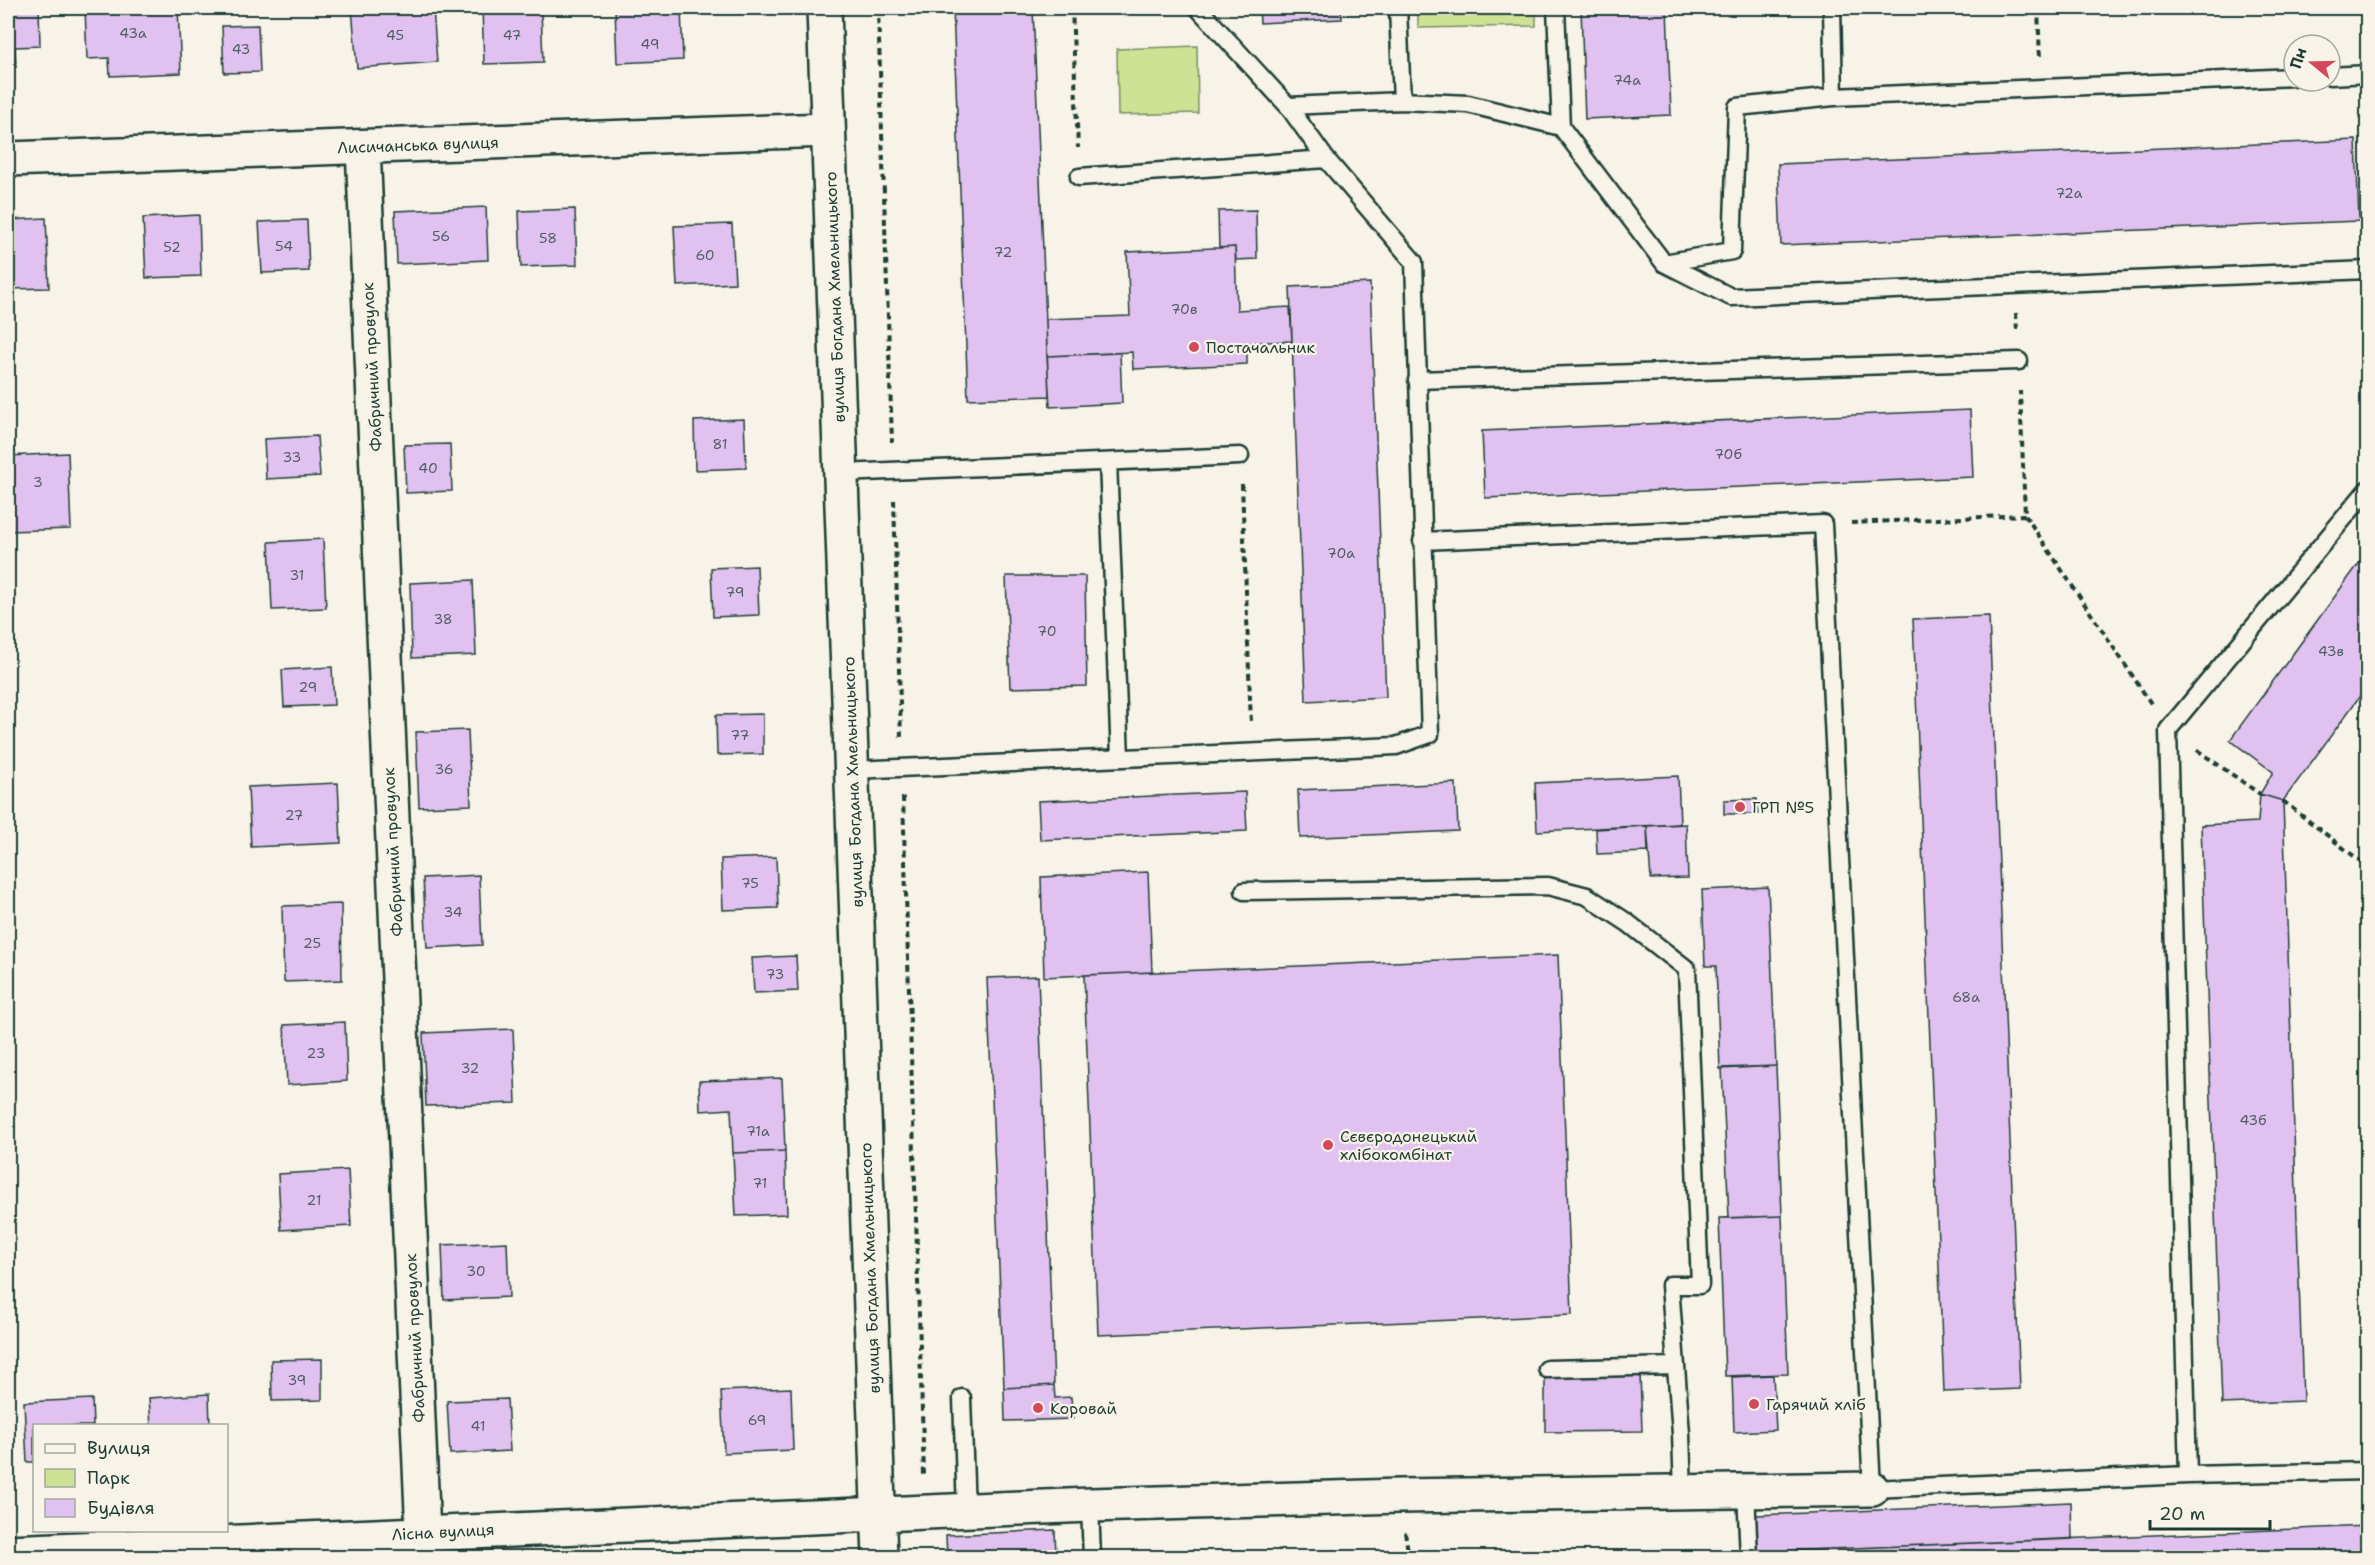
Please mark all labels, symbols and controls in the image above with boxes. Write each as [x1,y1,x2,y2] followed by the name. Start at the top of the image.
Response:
[119,24,147,42] house number: 43а
[386,26,404,44] house number: 45
[503,26,521,44] house number: 47
[2282,33,2342,93] north arrow
[641,35,660,53] house number: 49
[232,40,250,58] house number: 43
[2285,45,2312,72] text: Пн
[1613,71,1641,89] house number: 74а
[337,132,499,158] street label: Лисичанська вулиця
[820,171,850,423] street label: вулиця Богдана Хмельницького
[2055,184,2083,202] house number: 72а
[432,227,450,245] house number: 56
[539,229,557,247] house number: 58
[275,237,293,255] house number: 54
[163,238,181,256] house number: 52
[994,243,1012,261] house number: 72
[695,246,715,264] house number: 60
[357,281,387,452] street label: Фабричний провулок
[1171,300,1197,318] house number: 70в
[1206,337,1315,358] place label: Постачальник
[1187,340,1201,354] marker: Постачальник
[712,435,728,453] house number: 81
[1714,445,1742,463] house number: 70б
[283,448,301,466] house number: 33
[418,459,438,477] house number: 40
[33,473,43,491] house number: 3
[1327,544,1355,562] house number: 70а
[290,566,304,584] house number: 31
[725,583,745,601] house number: 79
[433,610,453,628] house number: 38
[1037,622,1057,640] house number: 70
[2318,642,2344,660] house number: 43в
[838,656,868,908] street label: вулиця Богдана Хмельницького
[299,678,317,696] house number: 29
[731,726,749,744] house number: 77
[434,760,454,778] house number: 36
[378,766,408,937] street label: Фабричний провулок
[1752,797,1814,818] place label: ГРП №5
[1733,800,1747,814] marker: ГРП №5
[285,806,303,824] house number: 27
[741,874,759,892] house number: 75
[443,903,463,921] house number: 34
[303,934,321,952] house number: 25
[766,965,784,983] house number: 73
[1952,988,1980,1006] house number: 68а
[307,1044,325,1062] house number: 23
[461,1059,479,1077] house number: 32
[2239,1111,2267,1129] house number: 43б
[746,1122,770,1140] house number: 71а
[1340,1126,1477,1165] place label: Сєвєродонецький хлібокомбінат
[1321,1138,1335,1152] marker: Сєвєродонецький хлібокомбінат
[855,1142,885,1394] street label: вулиця Богдана Хмельницького
[753,1174,767,1192] house number: 71
[307,1191,321,1209] house number: 21
[400,1252,430,1423] street label: Фабричний провулок
[466,1262,486,1280] house number: 30
[288,1371,306,1389] house number: 39
[1766,1394,1866,1415] place label: Гарячий хліб
[1747,1397,1761,1411] marker: Гарячий хліб
[1050,1398,1117,1419] place label: Коровай
[1031,1401,1045,1415] marker: Коровай
[748,1411,766,1429] house number: 69
[471,1417,485,1435] house number: 41
[33,1424,228,1532] legend
[87,1436,151,1460] text: Вулиця
[87,1466,130,1490] text: Парк
[2150,1493,2270,1531] scale bar
[87,1496,155,1520] text: Будівля
[2159,1502,2205,1526] text: 20 m
[391,1519,495,1545] street label: Лісна вулиця

